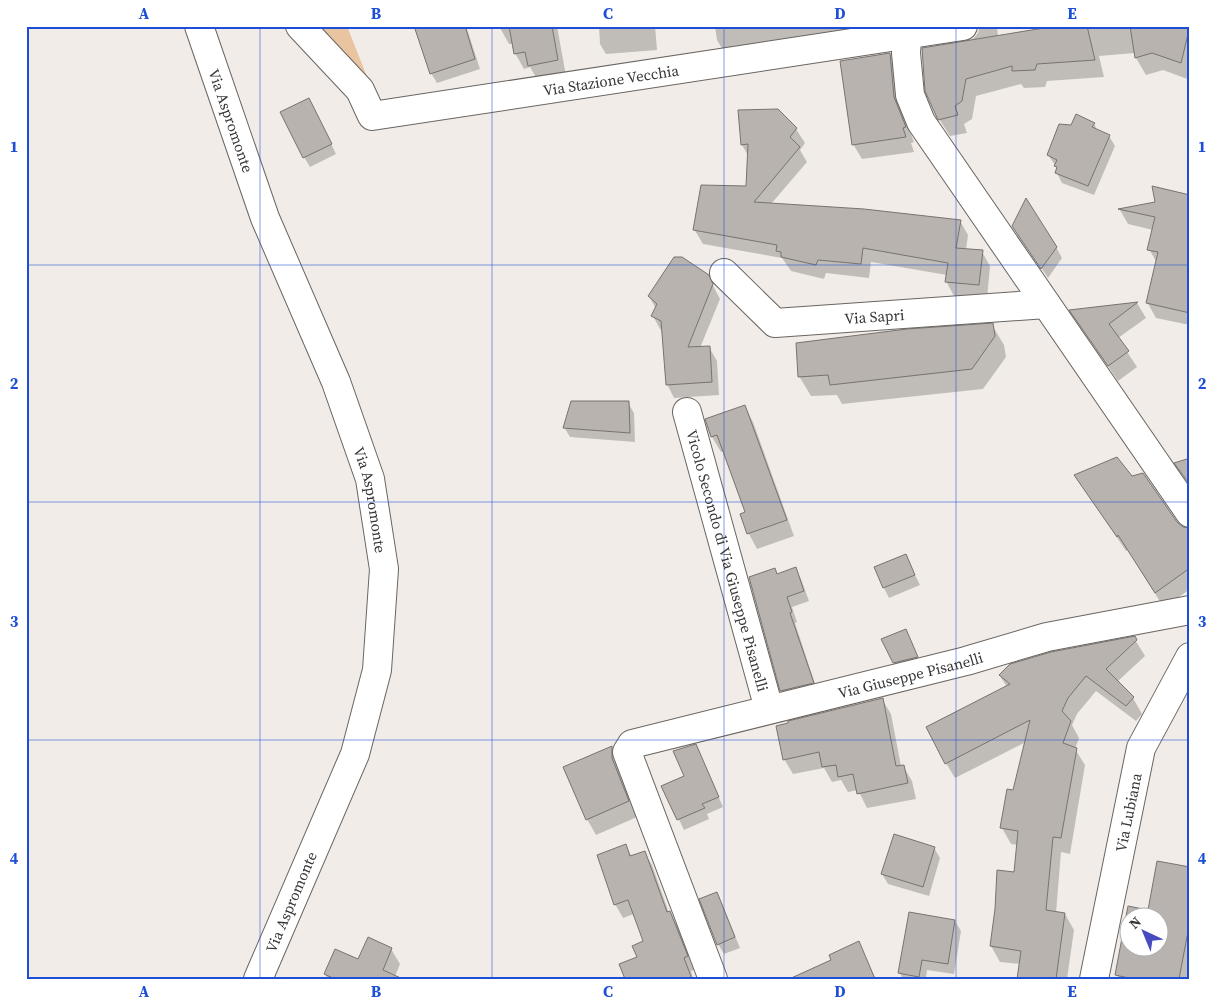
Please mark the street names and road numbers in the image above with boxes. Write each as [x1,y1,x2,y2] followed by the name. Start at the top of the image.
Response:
[542,59,681,100] street label: Via Stazione Vecchia
[204,66,259,175] street label: Via Aspromonte
[844,303,905,329] street label: Via Sapri
[682,427,774,694] street label: Vicolo Secondo di Via Giuseppe Pisanelli
[349,444,392,555] street label: Via Aspromonte
[836,646,985,703] street label: Via Giuseppe Pisanelli
[1110,771,1146,854] street label: Via Lubiana
[260,848,322,956] street label: Via Aspromonte

